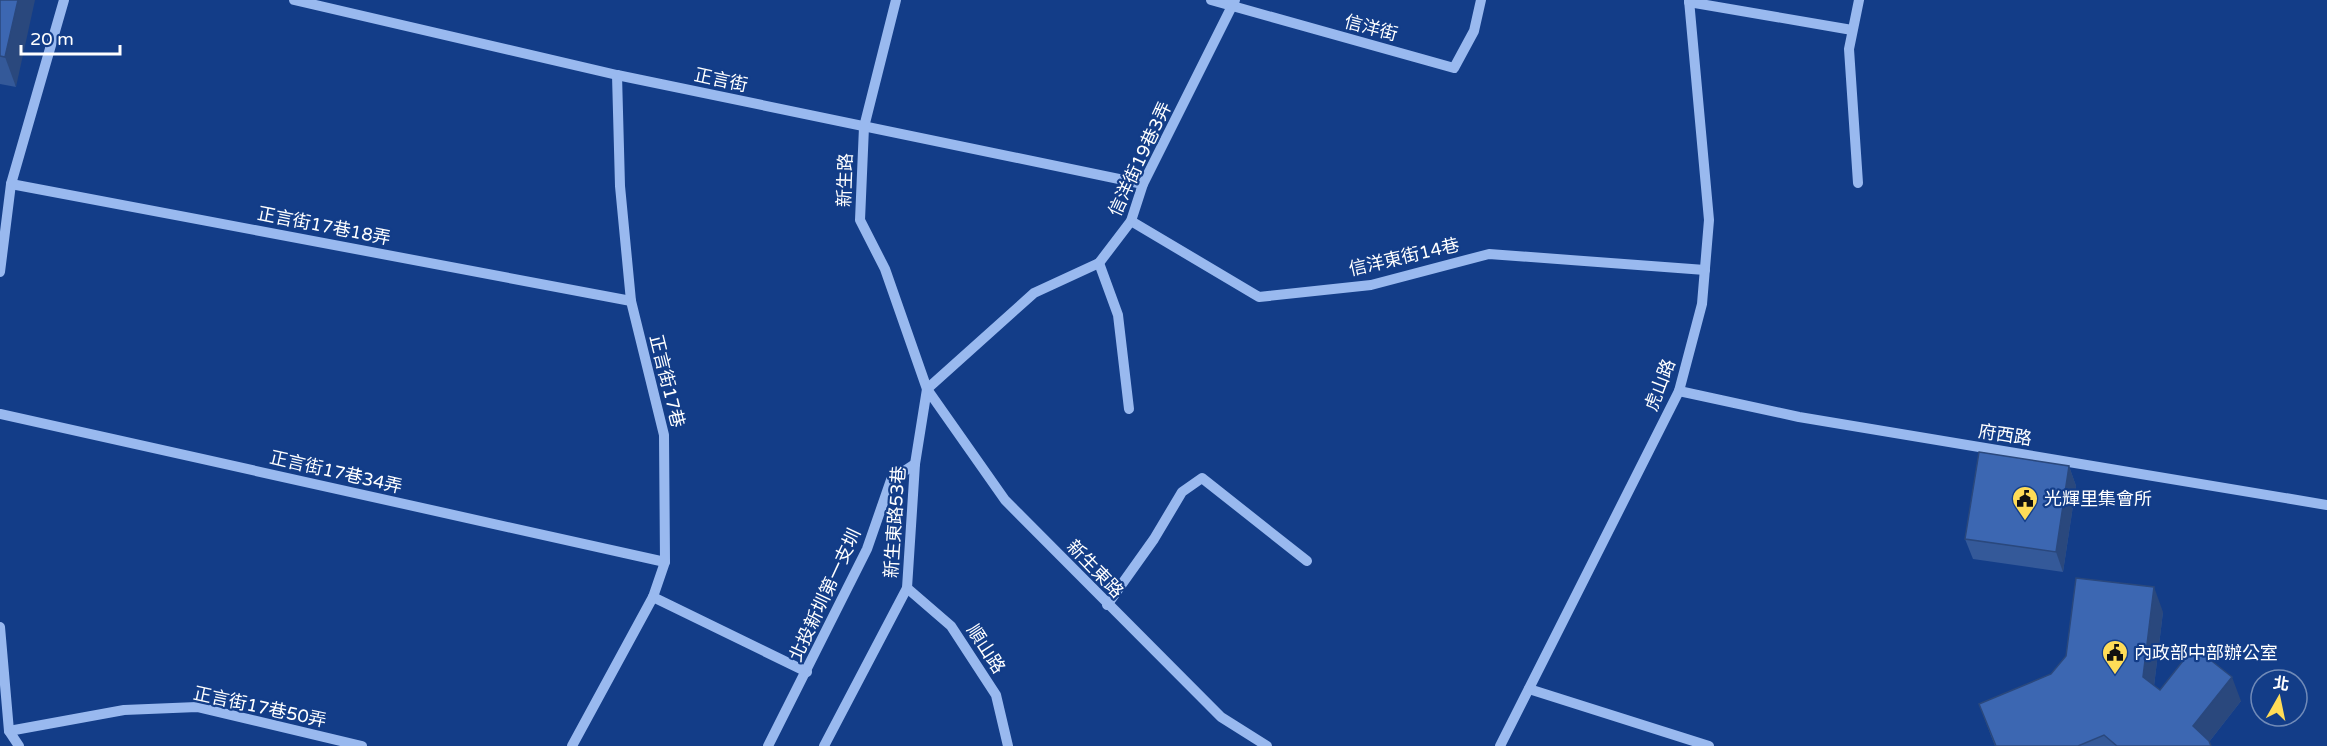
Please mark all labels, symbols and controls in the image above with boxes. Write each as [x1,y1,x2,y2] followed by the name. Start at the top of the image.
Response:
[1342,10,1400,46] street label: 信洋街
[21,18,120,56] scale bar
[30,28,74,50] text: 20 m
[692,64,750,96] street label: 正言街
[1104,98,1176,220] street label: 信洋街19巷3弄
[833,153,857,207] street label: 新生路
[256,202,392,250] street label: 正言街17巷18弄
[1347,234,1461,280] street label: 信洋東街14巷
[645,332,689,430] street label: 正言街17巷
[1640,356,1680,414] street label: 虎山路
[1977,420,2033,450] street label: 府西路
[268,446,404,498] street label: 正言街17巷34弄
[880,465,910,579] street label: 新生東路53巷
[2010,484,2040,522] public building icon: 光輝里集會所
[2044,488,2152,510] place label: 光輝里集會所
[785,525,865,665] street label: 北投新圳第一支圳
[1062,535,1128,603] street label: 新生東路
[962,620,1010,678] street label: 順山路
[2100,638,2130,676] public building icon: 內政部中部辦公室
[2134,642,2278,664] place label: 內政部中部辦公室
[2249,668,2309,728] north arrow
[2272,673,2291,695] text: 北
[192,682,328,732] street label: 正言街17巷50弄

